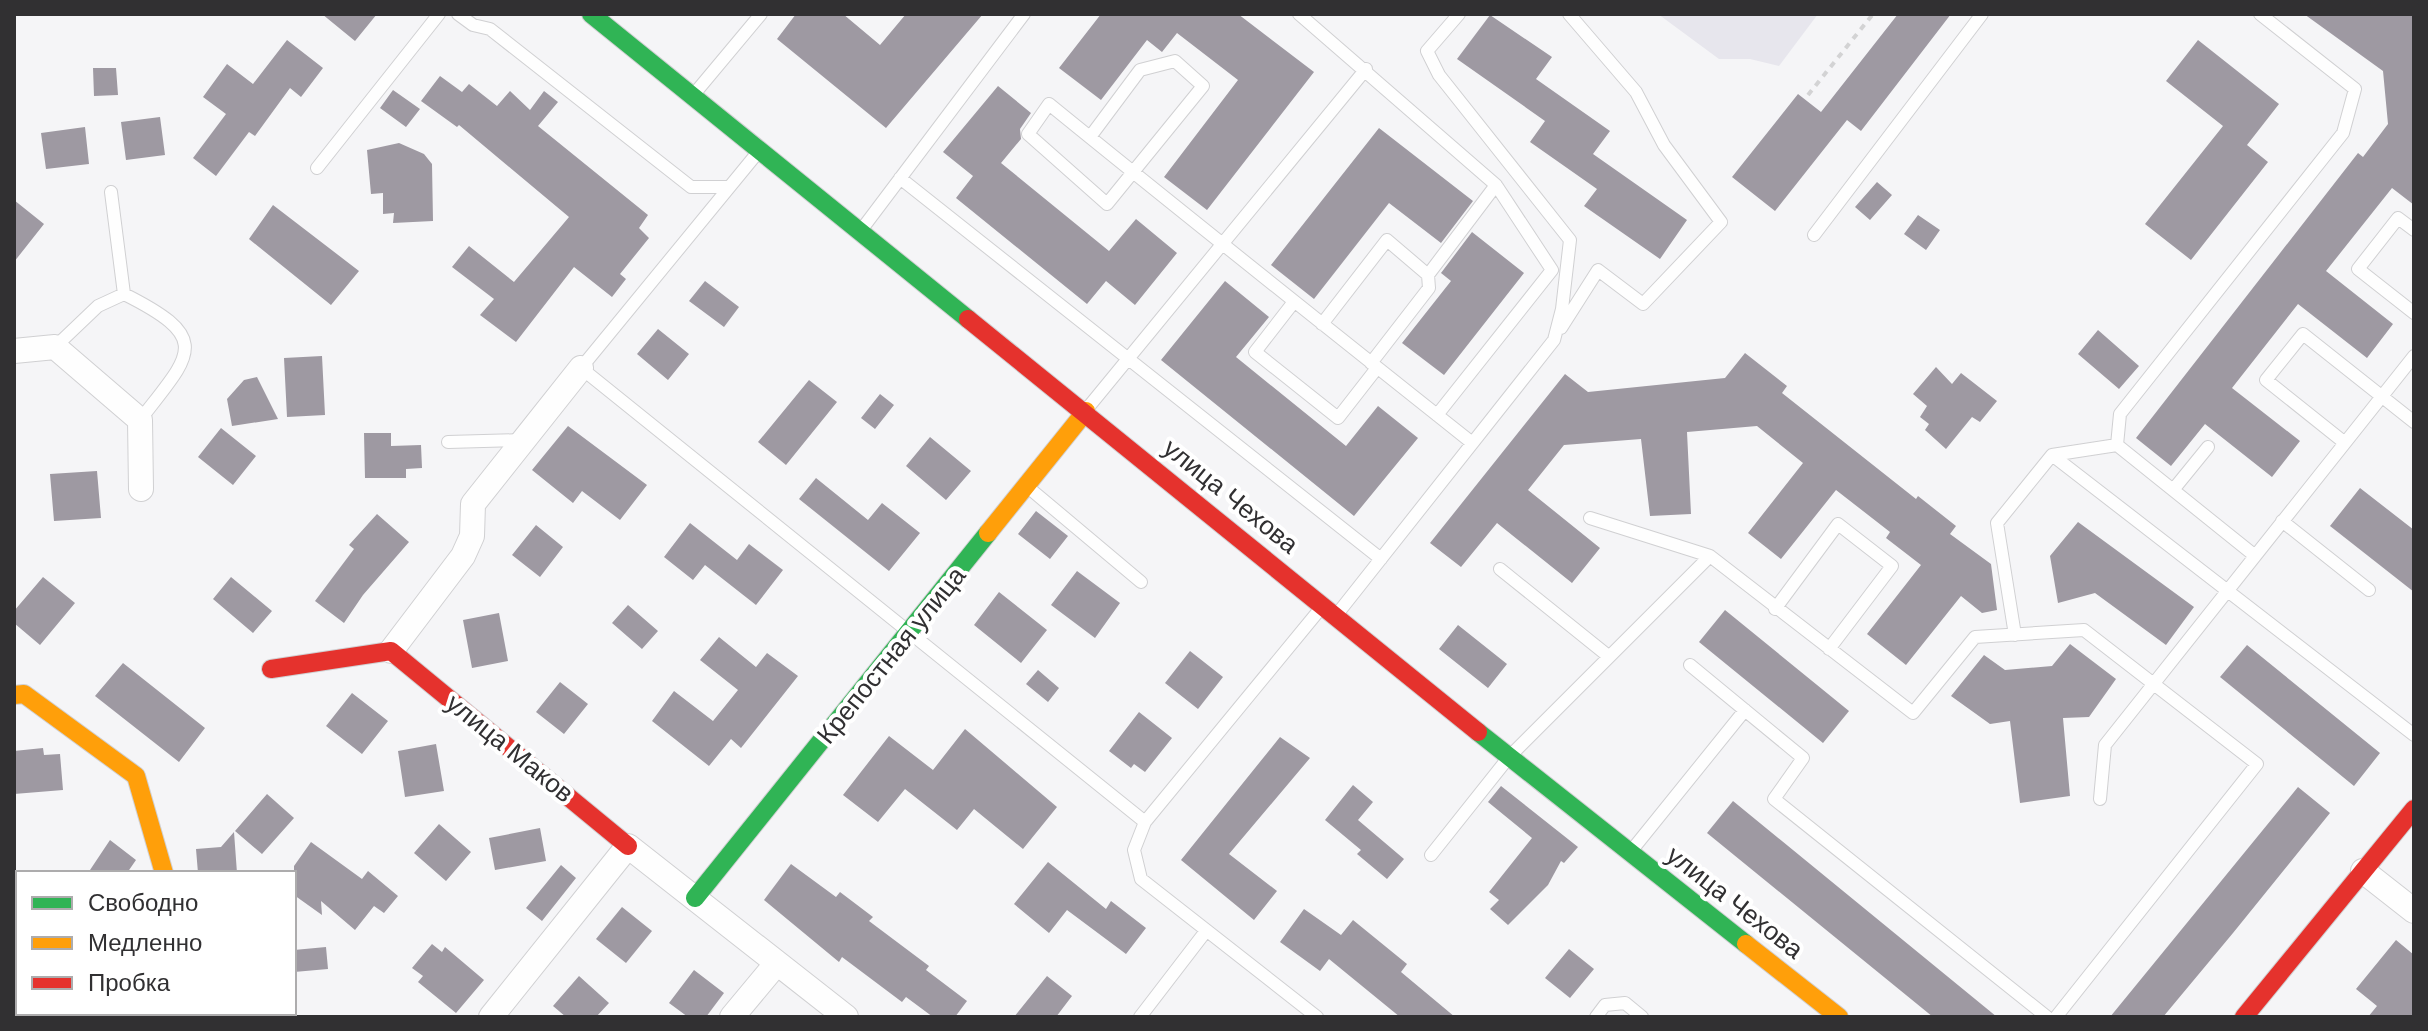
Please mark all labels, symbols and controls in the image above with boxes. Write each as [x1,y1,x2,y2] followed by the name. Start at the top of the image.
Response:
[1156,431,1306,561] street label: улица Чехова
[809,559,973,751] street label: Крепостная улица
[439,686,581,810] street label: улица Маков
[1660,838,1811,966] street label: улица Чехова
[16,871,296,1015] legend
[88,887,198,918] text: Свободно
[88,927,202,958] text: Медленно
[88,967,171,998] text: Пробка

